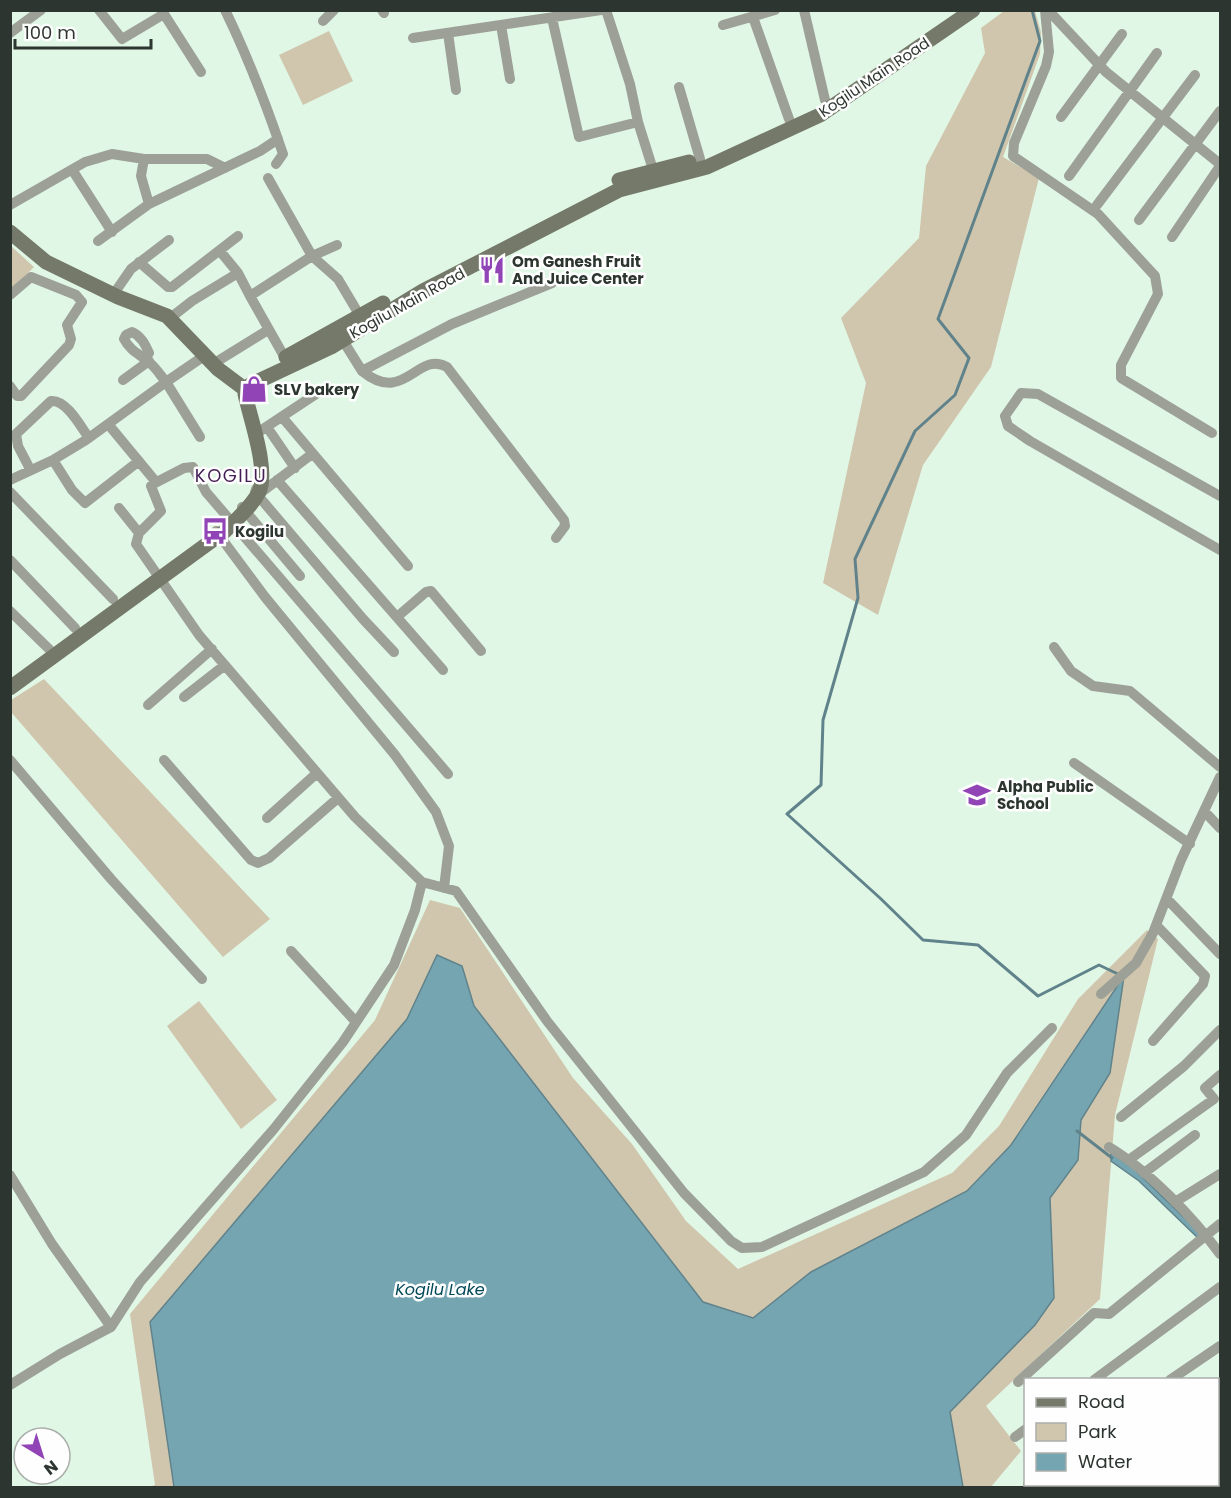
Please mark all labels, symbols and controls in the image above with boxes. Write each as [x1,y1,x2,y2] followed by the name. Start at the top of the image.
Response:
[15,12,152,50] scale bar
[24,20,76,45] text: 100 m
[815,32,933,122] street label: Kogilu Main Road
[512,251,644,289] place label: Om Ganesh Fruit And Juice Center
[477,255,507,285] restaurant icon: Om Ganesh Fruit And Juice Center
[345,263,469,343] street label: Kogilu Main Road
[239,374,269,404] shop icon: SLV bakery
[274,379,360,400] place label: SLV bakery
[195,463,267,488] district label: KOGILU
[200,516,230,546] bus stop icon: Kogilu
[235,521,284,542] place label: Kogilu
[997,776,1094,814] place label: Alpha Public School
[962,780,992,810] school or university icon: Alpha Public School
[395,1278,485,1301] water label: Kogilu Lake
[1024,1378,1219,1486] legend
[1078,1389,1125,1414] text: Road
[1078,1419,1117,1444] text: Park
[12,1426,72,1486] north arrow
[1078,1449,1132,1474] text: Water
[39,1455,63,1480] text: N

